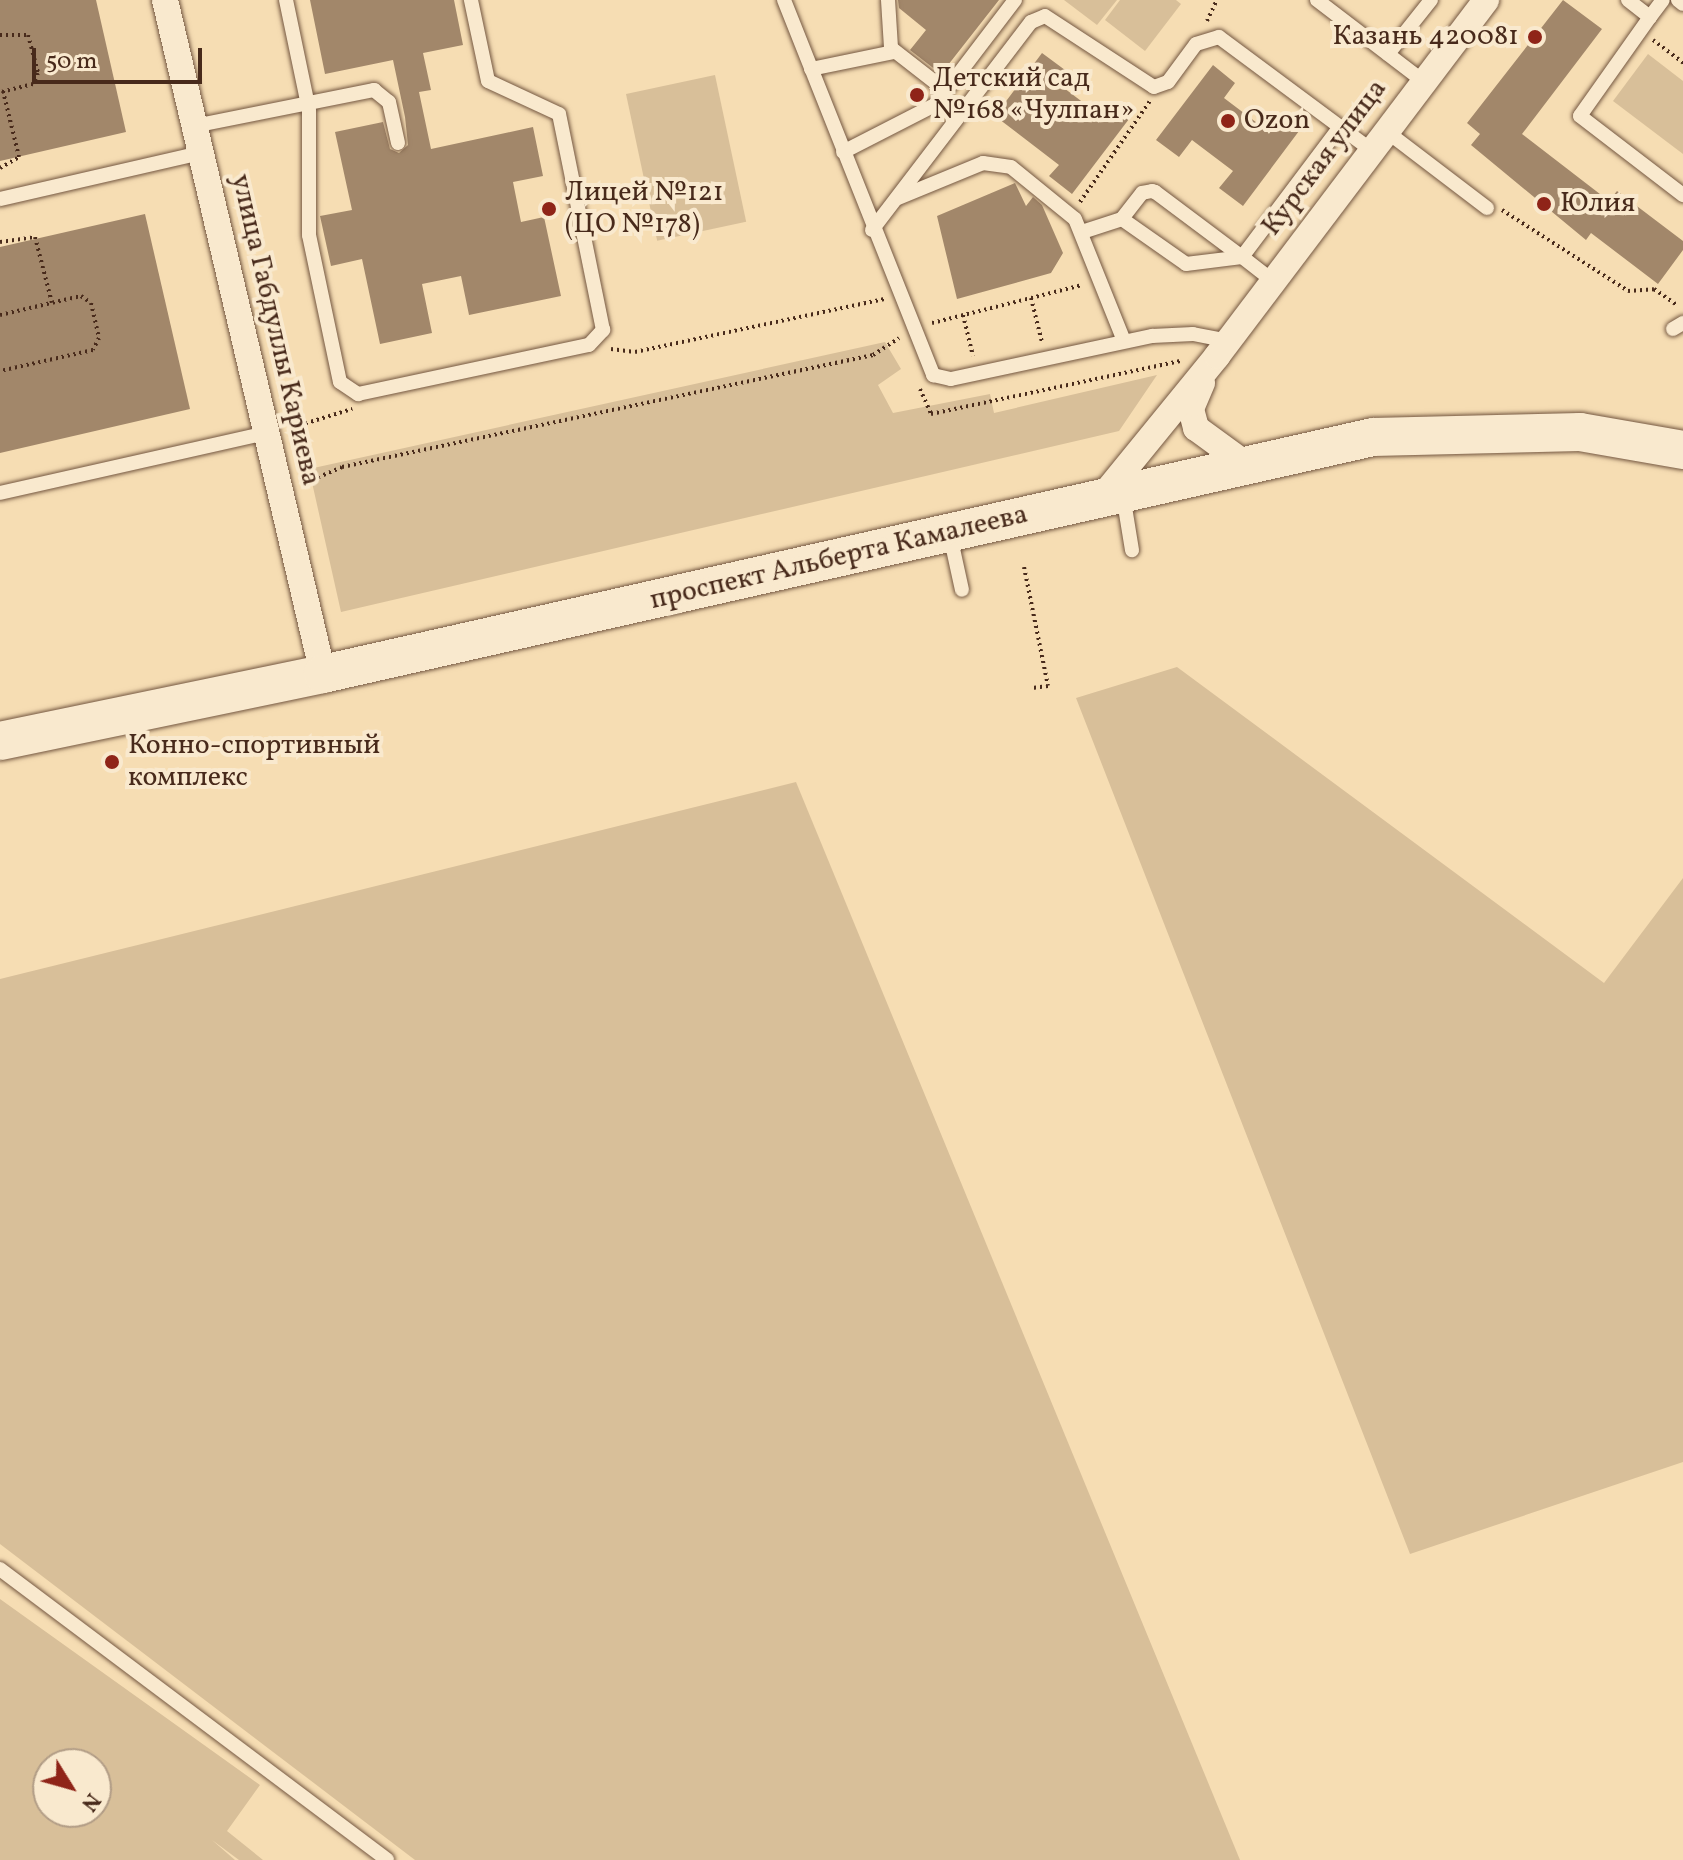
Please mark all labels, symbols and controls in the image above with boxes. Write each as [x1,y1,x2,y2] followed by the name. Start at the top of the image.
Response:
[1332,20,1519,54] place label: Казань 420081
[1526,28,1544,46] marker: Казань 420081
[36,32,206,82] scale bar
[46,45,98,79] text: 50 m
[933,62,1135,128] place label: Детский сад №168 «Чулпан»
[1255,73,1395,243] street label: Курская улица
[908,86,926,104] marker: Детский сад №168 «Чулпан»
[1244,104,1310,138] place label: Ozon
[1219,112,1237,130] marker: Ozon
[223,171,327,489] street label: улица Габдуллы Кариева
[565,176,724,242] place label: Лицей №121 (ЦО №178)
[1560,187,1635,221] place label: Юлия
[1535,195,1553,213] marker: Юлия
[540,200,558,218] marker: Лицей №121 (ЦО №178)
[647,498,1031,618] street label: проспект Альберта Камалеева
[128,729,380,795] place label: Конно-спортивный комплекс
[103,753,121,771] marker: Конно-спортивный комплекс
[32,1748,112,1828] north arrow
[73,1786,107,1817] text: N

